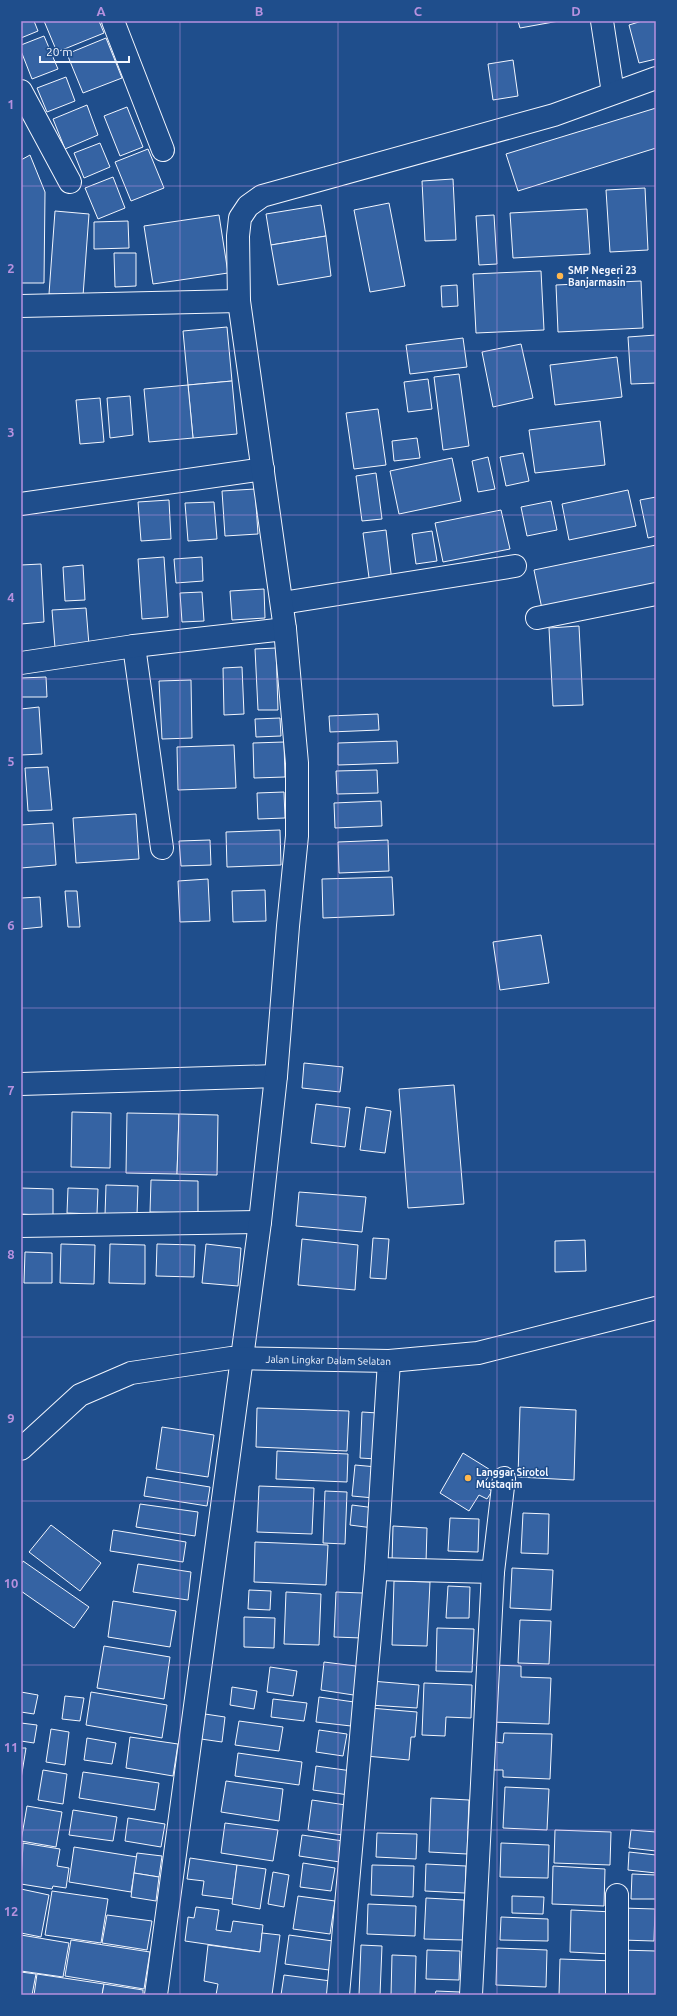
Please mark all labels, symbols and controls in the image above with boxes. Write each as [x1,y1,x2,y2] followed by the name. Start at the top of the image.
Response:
[96,4,106,18] text: A
[255,4,264,18] text: B
[414,4,423,18] text: C
[571,4,581,18] text: D
[40,38,129,64] scale bar
[46,45,73,58] text: 20 m
[7,97,15,111] text: 1
[7,261,15,275] text: 2
[568,265,637,288] place label: SMP Negeri 23 Banjarmasin
[555,271,565,281] marker: SMP Negeri 23 Banjarmasin
[7,425,15,439] text: 3
[7,590,15,604] text: 4
[7,754,15,768] text: 5
[7,918,15,932] text: 6
[7,1083,15,1097] text: 7
[7,1247,15,1261] text: 8
[266,1353,391,1367] street label: Jalan Lingkar Dalam Selatan
[7,1411,15,1425] text: 9
[476,1467,548,1490] place label: Langgar Sirotol Mustaqim
[463,1473,473,1483] marker: Langgar Sirotol Mustaqim
[4,1576,18,1590] text: 10
[4,1740,18,1754] text: 11
[4,1904,18,1918] text: 12

